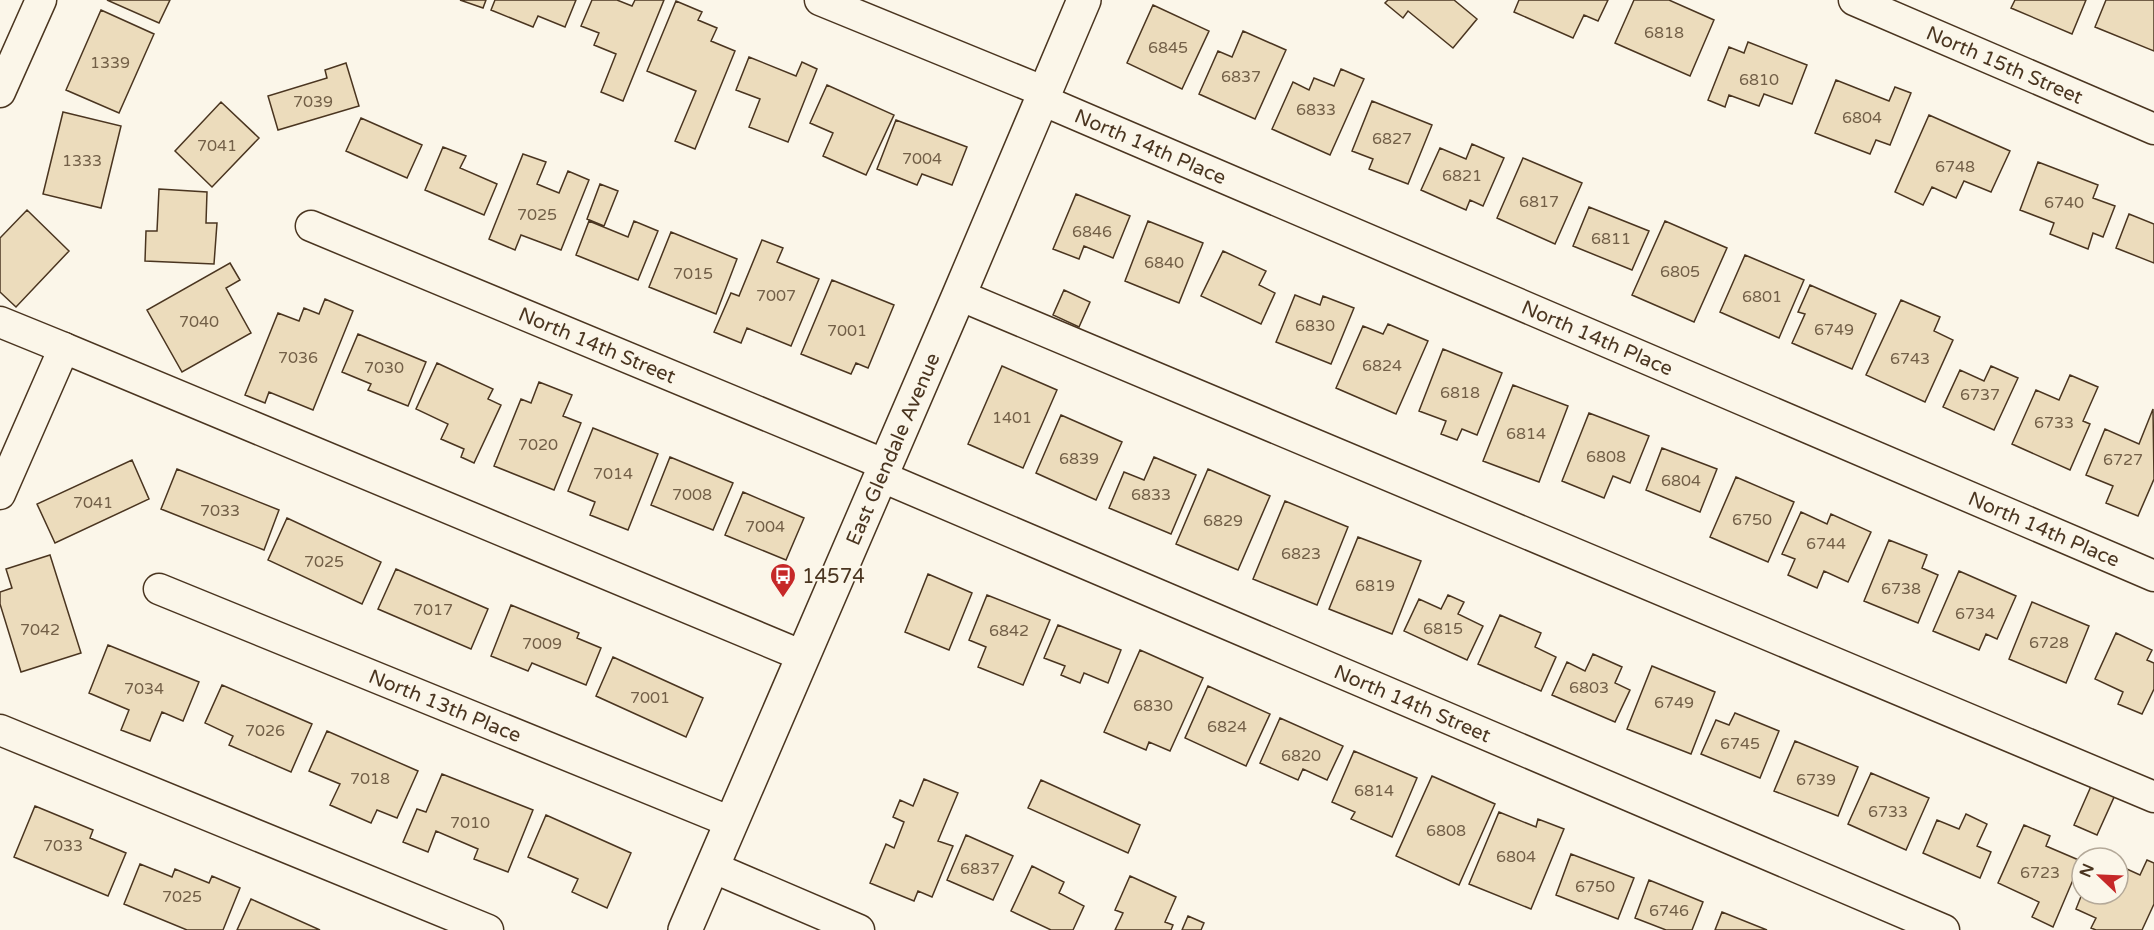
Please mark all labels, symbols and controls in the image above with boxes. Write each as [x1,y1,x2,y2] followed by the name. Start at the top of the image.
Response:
[1922,21,2087,110] street label: North 15th Street
[1644,23,1684,43] house number: 6818
[1148,38,1188,58] house number: 6845
[90,53,130,73] house number: 1339
[1221,67,1261,87] house number: 6837
[1739,70,1779,90] house number: 6810
[293,92,333,112] house number: 7039
[1296,100,1336,120] house number: 6833
[1071,104,1229,190] street label: North 14th Place
[1842,108,1882,128] house number: 6804
[1372,129,1412,149] house number: 6827
[197,136,237,156] house number: 7041
[902,149,942,169] house number: 7004
[62,151,102,171] house number: 1333
[1935,157,1975,177] house number: 6748
[1442,166,1482,186] house number: 6821
[1519,192,1559,212] house number: 6817
[2044,193,2084,213] house number: 6740
[517,205,557,225] house number: 7025
[1072,222,1112,242] house number: 6846
[1591,229,1631,249] house number: 6811
[1144,253,1184,273] house number: 6840
[1660,262,1700,282] house number: 6805
[673,264,713,284] house number: 7015
[756,286,796,306] house number: 7007
[1742,287,1782,307] house number: 6801
[1518,296,1676,382] street label: North 14th Place
[515,303,679,389] street label: North 14th Street
[179,312,219,332] house number: 7040
[1295,316,1335,336] house number: 6830
[1814,320,1854,340] house number: 6749
[827,321,867,341] house number: 7001
[278,348,318,368] house number: 7036
[1890,349,1930,369] house number: 6743
[842,350,946,549] street label: East Glendale Avenue
[1362,356,1402,376] house number: 6824
[364,358,404,378] house number: 7030
[1440,383,1480,403] house number: 6818
[1960,385,2000,405] house number: 6737
[992,408,1032,428] house number: 1401
[2034,413,2074,433] house number: 6733
[1506,424,1546,444] house number: 6814
[518,435,558,455] house number: 7020
[1586,447,1626,467] house number: 6808
[1059,449,1099,469] house number: 6839
[2103,450,2143,470] house number: 6727
[593,464,633,484] house number: 7014
[1661,471,1701,491] house number: 6804
[672,485,712,505] house number: 7008
[1131,485,1171,505] house number: 6833
[1964,487,2123,573] street label: North 14th Place
[73,493,113,513] house number: 7041
[200,501,240,521] house number: 7033
[1732,510,1772,530] house number: 6750
[1203,511,1243,531] house number: 6829
[745,517,785,537] house number: 7004
[1806,534,1846,554] house number: 6744
[1281,544,1321,564] house number: 6823
[304,552,344,572] house number: 7025
[768,561,798,599] bus stop icon: 14574
[802,565,865,589] place label: 14574
[1355,576,1395,596] house number: 6819
[1881,579,1921,599] house number: 6738
[413,600,453,620] house number: 7017
[1955,604,1995,624] house number: 6734
[1423,619,1463,639] house number: 6815
[20,620,60,640] house number: 7042
[989,621,1029,641] house number: 6842
[2029,633,2069,653] house number: 6728
[522,634,562,654] house number: 7009
[1330,660,1494,748] street label: North 14th Street
[365,665,524,748] street label: North 13th Place
[1569,678,1609,698] house number: 6803
[124,679,164,699] house number: 7034
[630,688,670,708] house number: 7001
[1654,693,1694,713] house number: 6749
[1133,696,1173,716] house number: 6830
[1207,717,1247,737] house number: 6824
[245,721,285,741] house number: 7026
[1720,734,1760,754] house number: 6745
[1281,746,1321,766] house number: 6820
[350,769,390,789] house number: 7018
[1796,770,1836,790] house number: 6739
[1354,781,1394,801] house number: 6814
[1868,802,1908,822] house number: 6733
[450,813,490,833] house number: 7010
[1426,821,1466,841] house number: 6808
[43,836,83,856] house number: 7033
[2070,846,2130,906] north arrow
[1496,847,1536,867] house number: 6804
[960,859,1000,879] house number: 6837
[2075,861,2099,880] text: N
[2020,863,2060,883] house number: 6723
[1575,877,1615,897] house number: 6750
[162,887,202,907] house number: 7025
[1649,901,1689,921] house number: 6746

